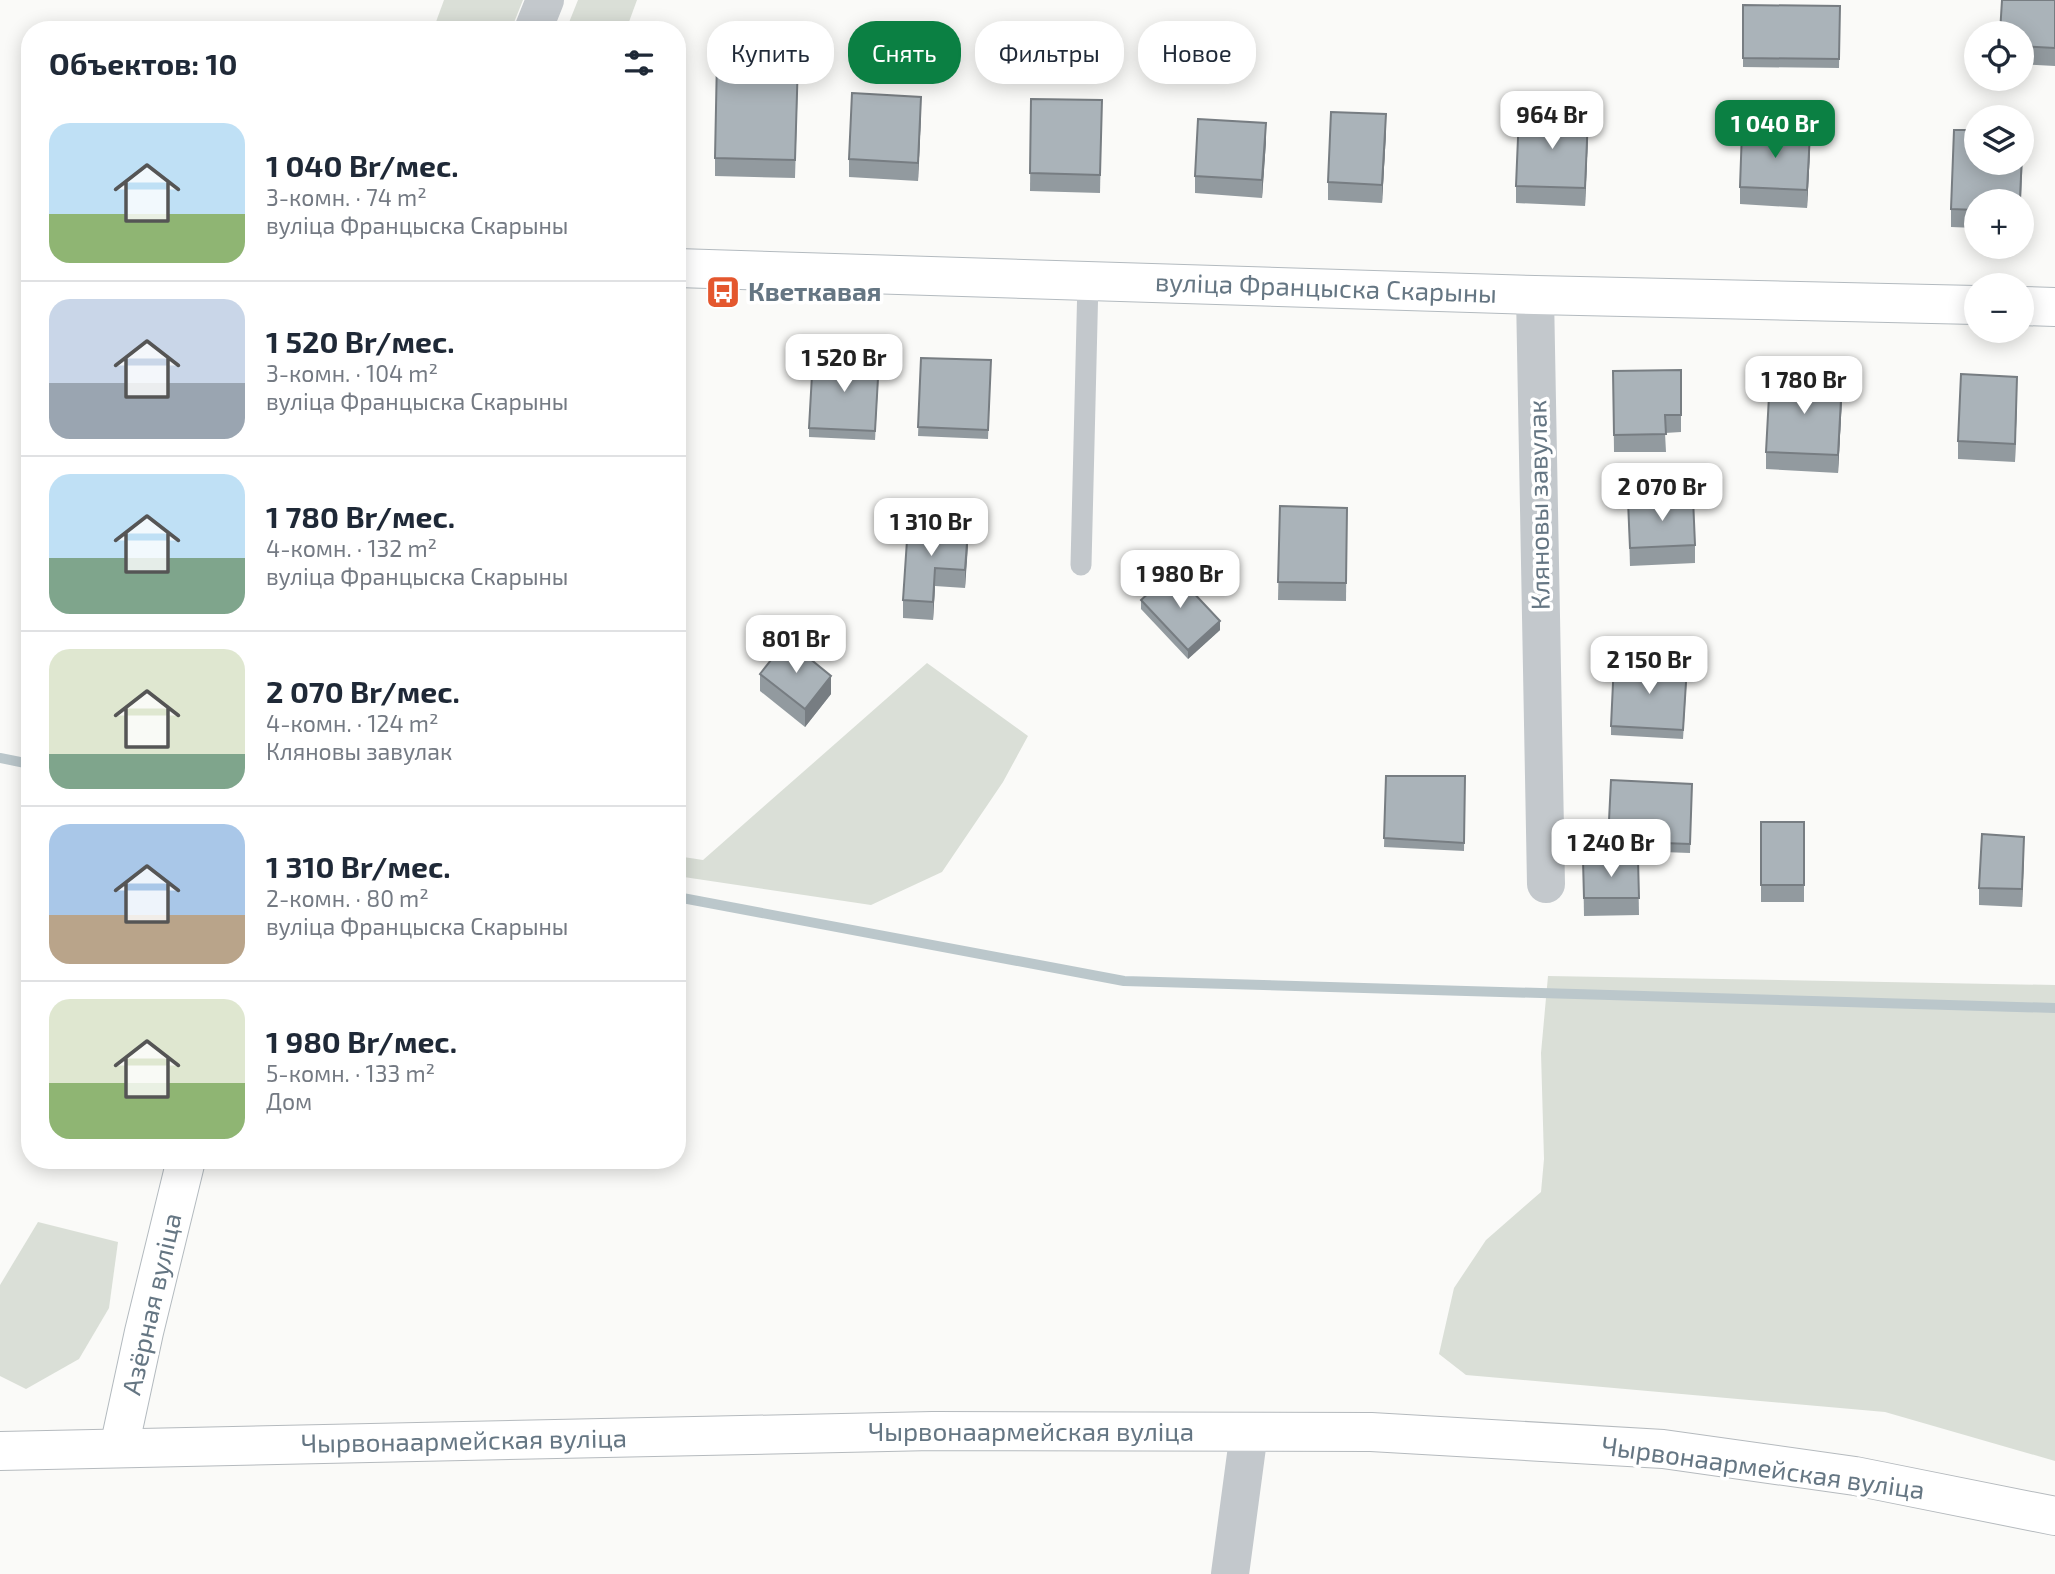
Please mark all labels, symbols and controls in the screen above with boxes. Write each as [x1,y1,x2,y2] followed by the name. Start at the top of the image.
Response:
[707,21,834,84] chip: Купить
[848,21,961,84] chip: Снять
[975,21,1124,84] chip: Фильтры
[1138,21,1256,84] chip: Новое
[1964,21,2034,343] map controls
[1964,21,2034,91] button: locate
[620,44,658,82] icon: filters
[49,45,237,81] text: Объектов: 10
[1495,92,1609,151] pin: 964 Br
[1516,100,1588,128] text: 964 Br
[1703,100,1847,160] pin: 1 040 Br
[1964,105,2034,175] button: layers
[1731,109,1819,137] text: 1 040 Br
[266,147,459,183] text: 1 040 Br/мес.
[105,151,189,235] icon: home
[266,183,427,211] text: 3-комн. · 74 m²
[1964,189,2034,259] button: +
[266,211,568,239] text: вуліца Францыска Скарыны
[1155,265,1497,309] street label: вуліца Францыска Скарыны
[704,273,742,311] bus stop icon: Кветкавая
[1964,273,2034,343] button: −
[748,275,881,306] place label: Кветкавая
[266,323,455,359] text: 1 520 Br/мес.
[105,327,189,411] icon: home
[772,334,916,394] pin: 1 520 Br
[802,343,887,371] text: 1 520 Br
[1732,356,1876,416] pin: 1 780 Br
[266,359,438,387] text: 3-комн. · 104 m²
[1761,365,1847,393] text: 1 780 Br
[266,387,568,415] text: вуліца Францыска Скарыны
[1520,399,1556,611] street label: Кляновы завулак
[1590,463,1734,523] pin: 2 070 Br
[1617,472,1707,500] text: 2 070 Br
[266,498,455,534] text: 1 780 Br/мес.
[859,498,1003,558] pin: 1 310 Br
[105,502,189,586] icon: home
[890,507,972,535] text: 1 310 Br
[266,534,437,562] text: 4-комн. · 132 m²
[1108,550,1252,610] pin: 1 980 Br
[1137,559,1223,587] text: 1 980 Br
[266,562,568,590] text: вуліца Францыска Скарыны
[739,616,853,675] pin: 801 Br
[762,624,830,652] text: 801 Br
[1577,636,1721,696] pin: 2 150 Br
[1607,645,1692,673] text: 2 150 Br
[266,673,460,709] text: 2 070 Br/мес.
[105,677,189,761] icon: home
[266,709,438,737] text: 4-комн. · 124 m²
[266,737,452,765] text: Кляновы завулак
[1539,820,1683,879] pin: 1 240 Br
[1568,828,1654,856] text: 1 240 Br
[266,848,451,884] text: 1 310 Br/мес.
[105,852,189,936] icon: home
[266,884,429,912] text: 2-комн. · 80 m²
[266,912,568,940] text: вуліца Францыска Скарыны
[266,1023,457,1059] text: 1 980 Br/мес.
[105,1027,189,1111] icon: home
[266,1059,435,1087] text: 5-комн. · 133 m²
[266,1087,312,1115] text: Дом
[115,1210,188,1398] street label: Азёрная вуліца
[868,1415,1194,1447] street label: Чырвонаармейская вуліца
[301,1421,627,1459] street label: Чырвонаармейская вуліца
[1599,1428,1927,1506] street label: Чырвонаармейская вуліца

